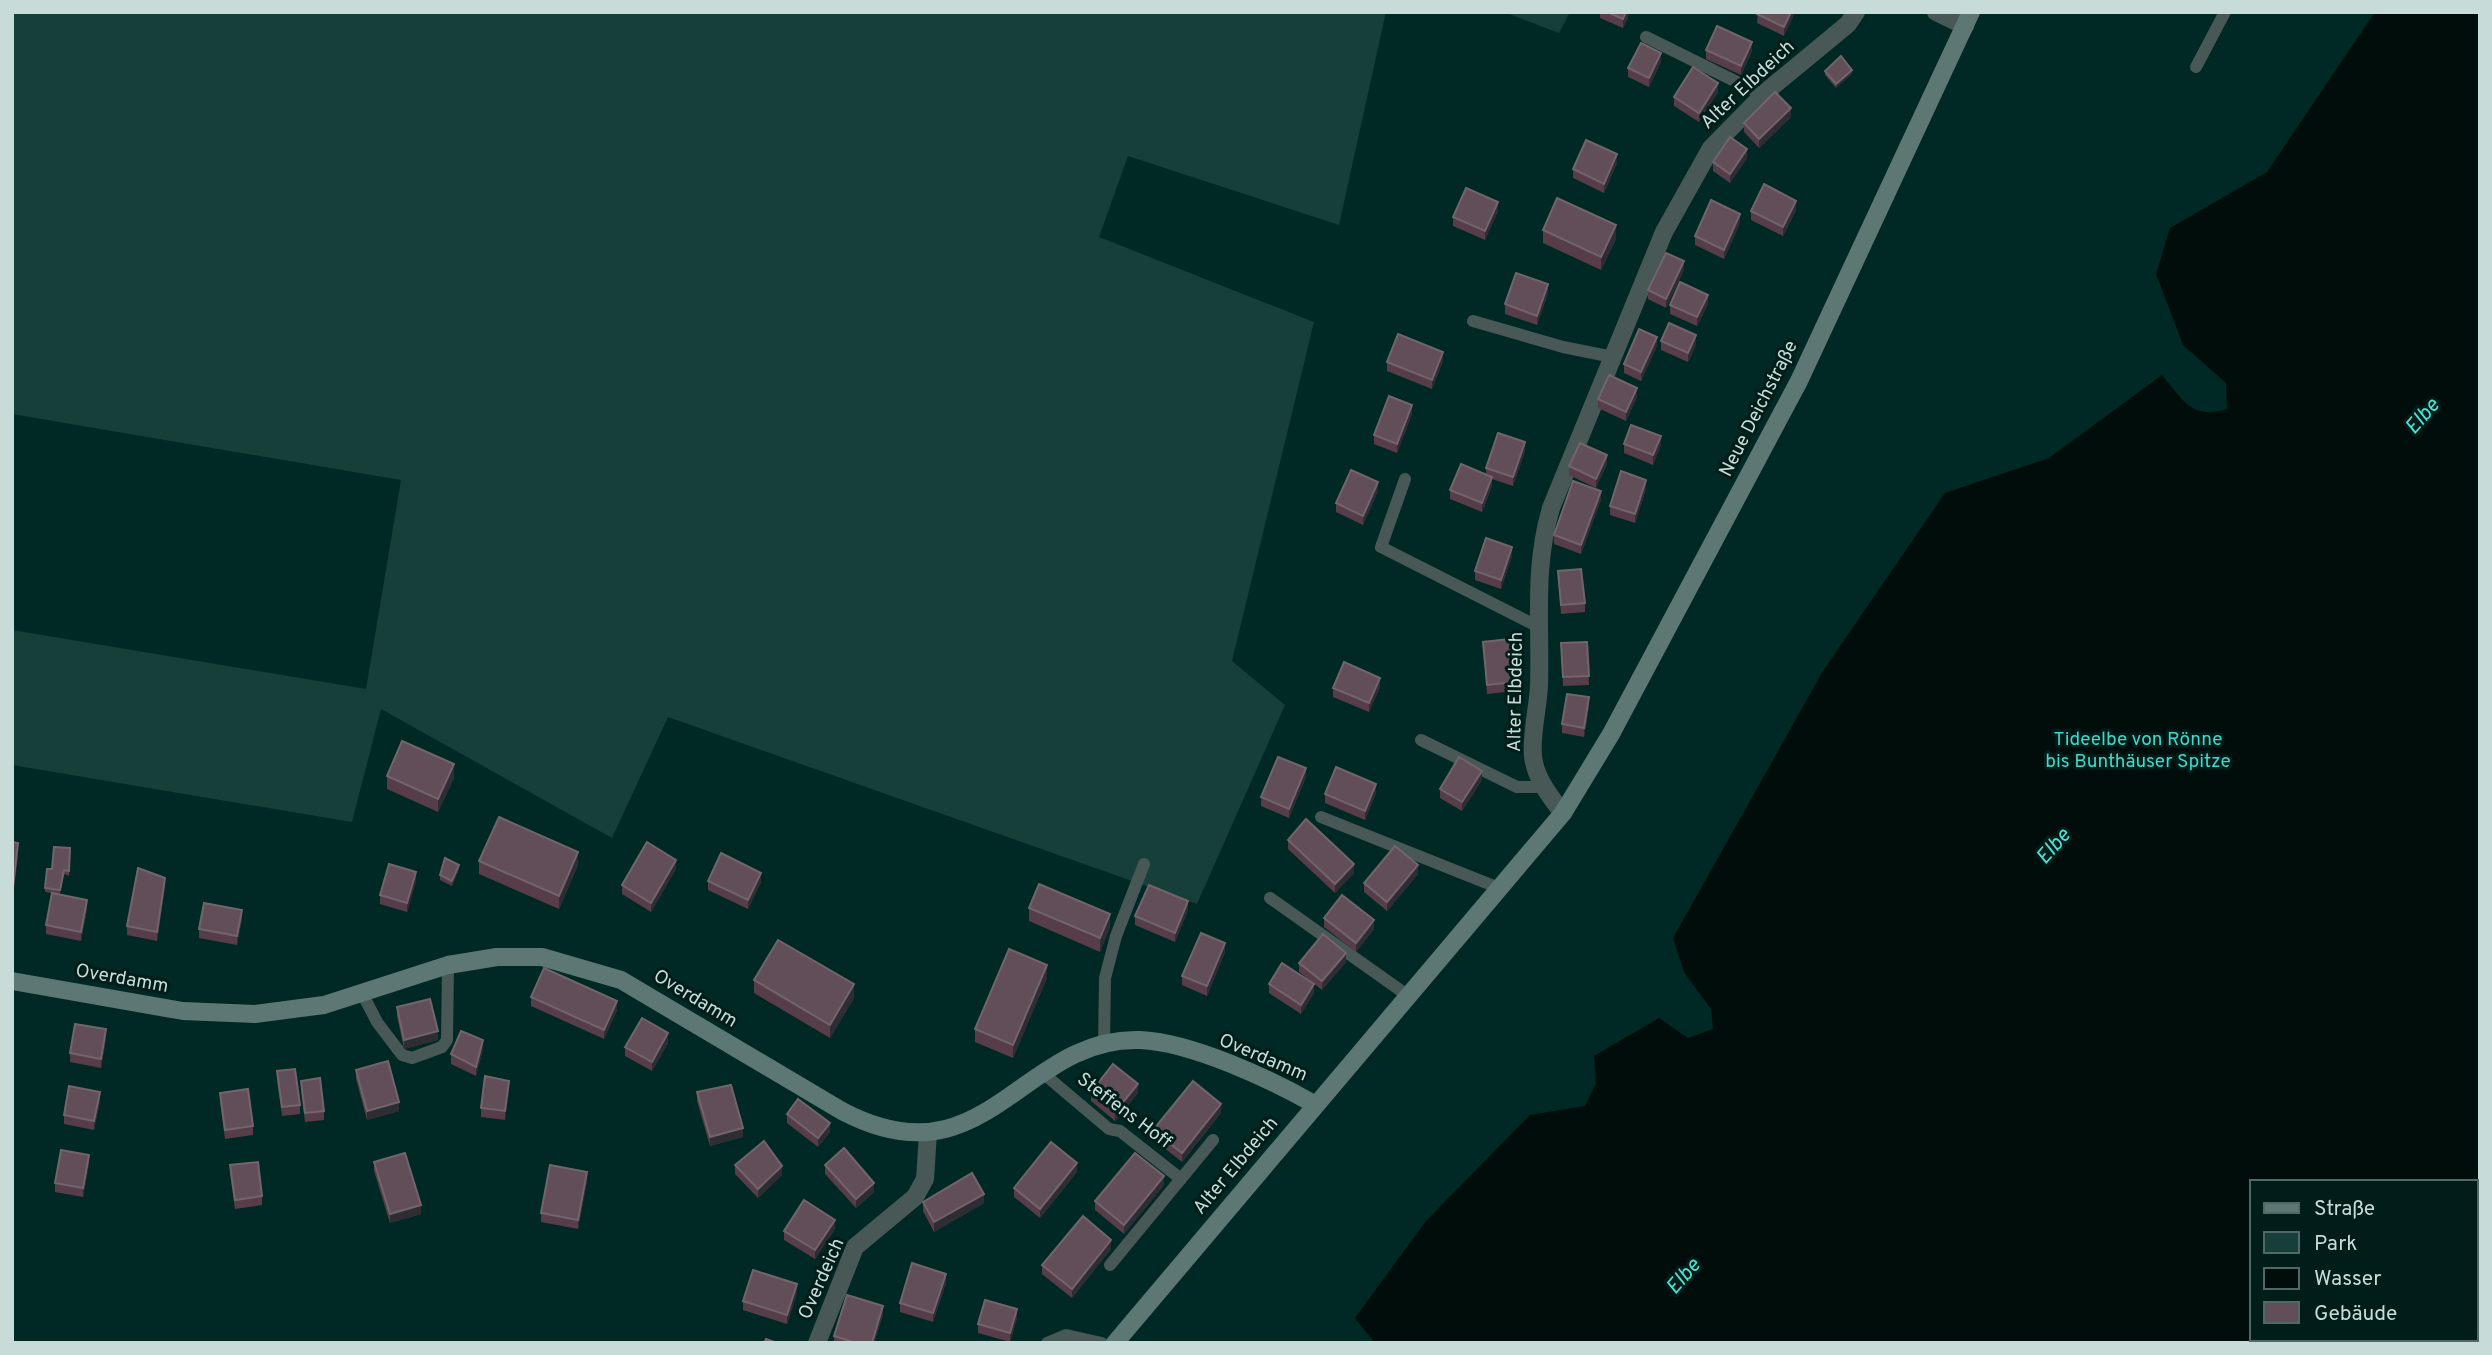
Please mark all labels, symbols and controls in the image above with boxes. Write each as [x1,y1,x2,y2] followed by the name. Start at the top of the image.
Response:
[1696,35,1800,135] street label: Alter Elbdeich
[1714,337,1804,481] street label: Neue Deichstraße
[2400,392,2447,441] water label: Elbe
[1503,632,1529,752] street label: Alter Elbdeich
[2045,728,2231,774] park label: Tideelbe von Rönne bis Bunthäuser Spitze
[2031,822,2078,871] water label: Elbe
[74,959,170,999] street label: Overdamm
[649,965,741,1033] street label: Overdamm
[1215,1029,1311,1087] street label: Overdamm
[1072,1068,1176,1155] street label: Steffens Hoff
[1188,1112,1284,1220] street label: Alter Elbdeich
[2250,1180,2478,1341] legend
[2314,1196,2375,1223] text: Straße
[2314,1231,2357,1258] text: Park
[793,1235,851,1323] street label: Overdeich
[1661,1252,1708,1301] water label: Elbe
[2314,1266,2381,1293] text: Wasser
[2314,1301,2397,1328] text: Gebäude

